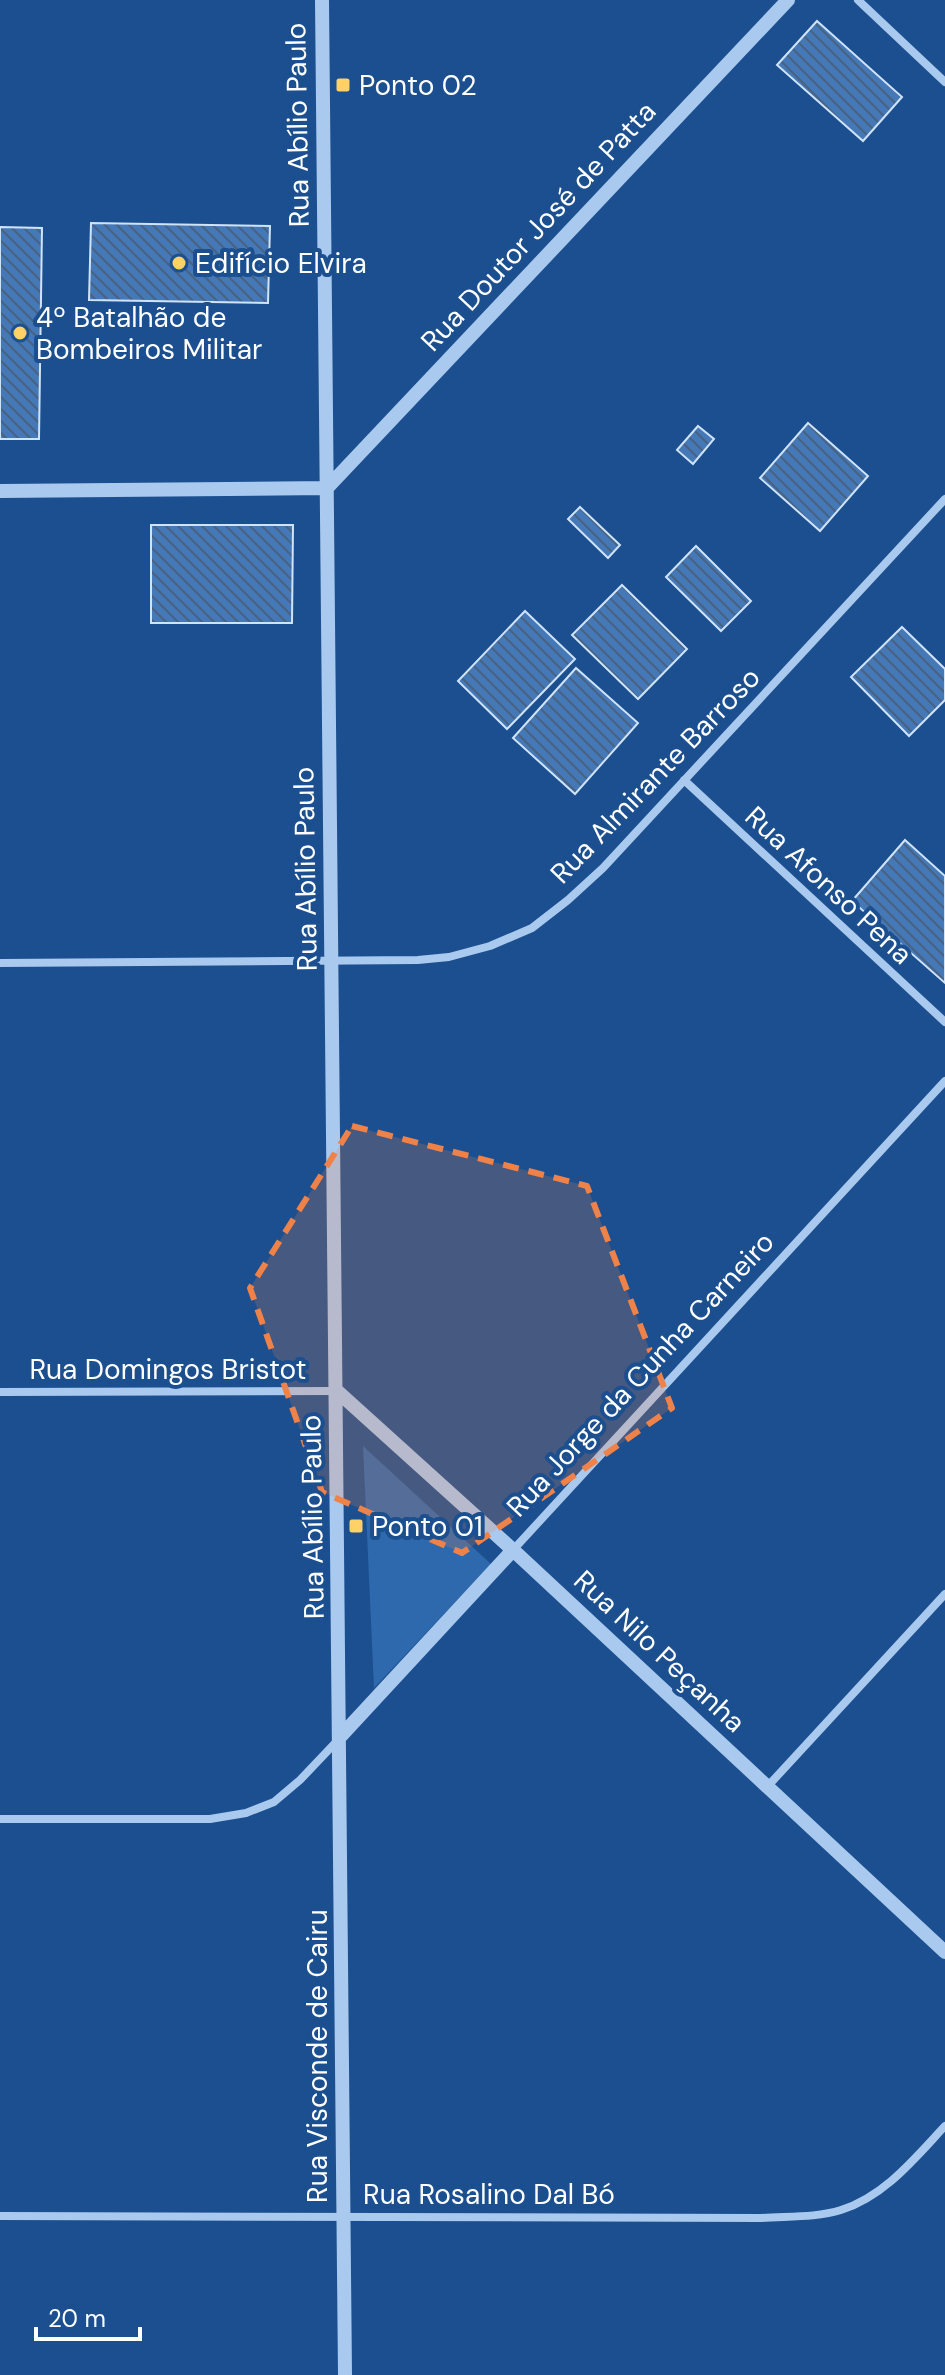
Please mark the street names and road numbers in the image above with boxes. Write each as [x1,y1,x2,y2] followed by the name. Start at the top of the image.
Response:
[277,22,318,228] street label: Rua Abílio Paulo
[413,93,664,359] street label: Rua Doutor José de Patta
[542,659,768,891] street label: Rua Almirante Barroso
[285,766,326,972] street label: Rua Abílio Paulo
[737,798,920,973] street label: Rua Afonso Pena
[498,1224,782,1525] street label: Rua Jorge da Cunha Carneiro
[29,1351,307,1388] street label: Rua Domingos Bristot
[292,1414,333,1620] street label: Rua Abílio Paulo
[566,1562,753,1741] street label: Rua Nilo Peçanha
[299,1909,336,2203] street label: Rua Visconde de Cairu
[363,2176,615,2213] street label: Rua Rosalino Dal Bó

